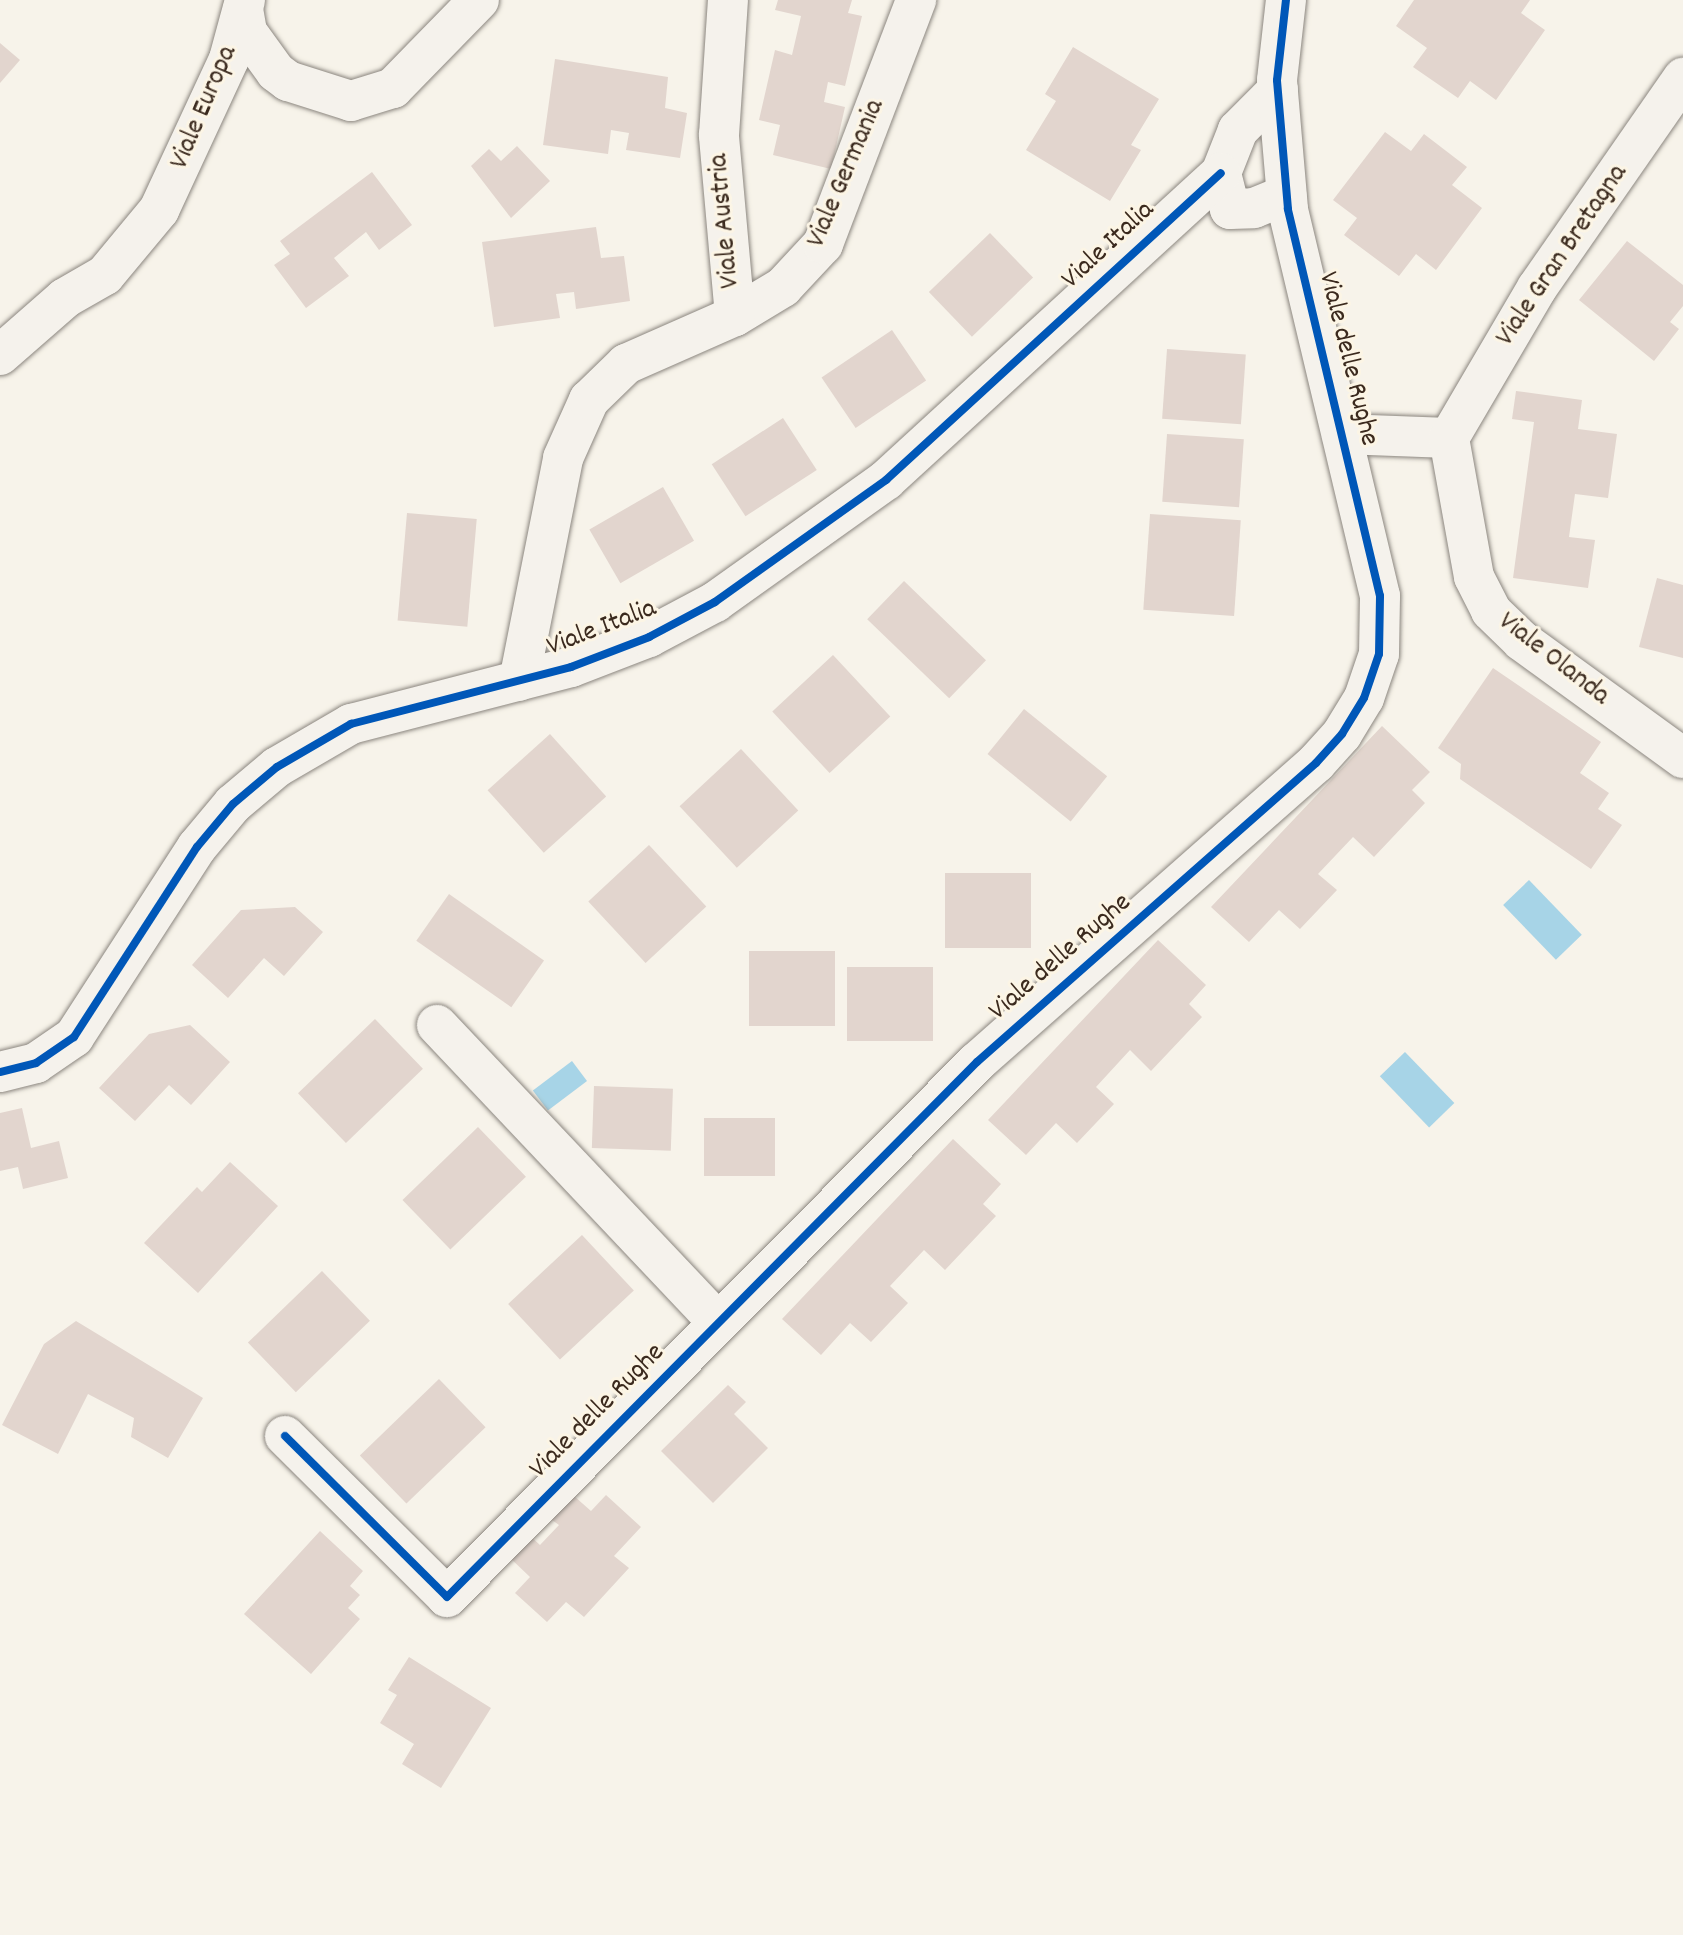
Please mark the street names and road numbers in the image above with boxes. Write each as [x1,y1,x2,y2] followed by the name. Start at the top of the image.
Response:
[164,41,246,175] street label: Viale Europa
[801,95,893,253] street label: Viale Germania
[703,152,749,290] street label: Viale Austria
[1490,159,1636,353] street label: Viale Gran Bretagna
[1056,195,1162,297] street label: Viale Italia
[1309,269,1385,449] street label: Viale delle Rughe
[543,593,661,665] street label: Viale Italia
[1491,606,1615,714] street label: Viale Olanda
[983,887,1139,1029] street label: Viale delle Rughe
[523,1337,673,1487] street label: Viale delle Rughe

